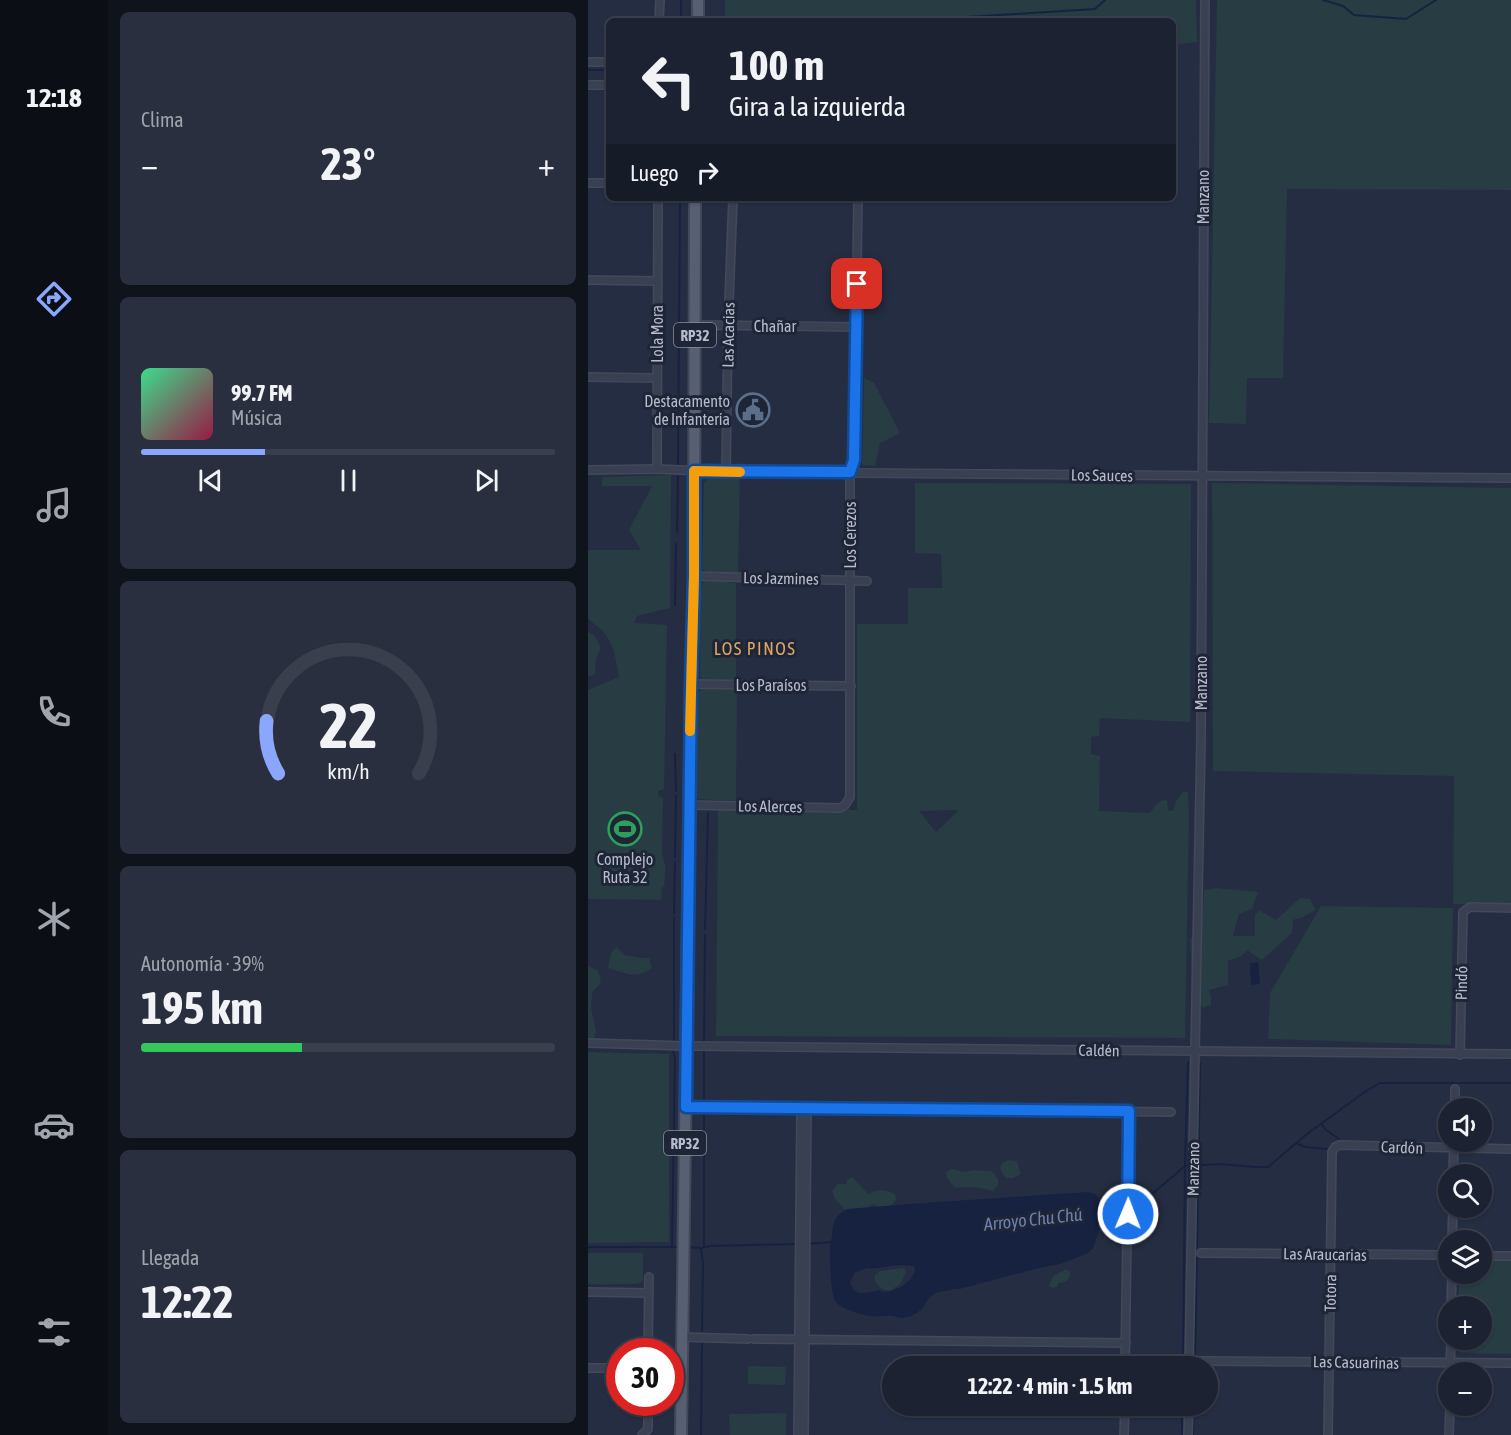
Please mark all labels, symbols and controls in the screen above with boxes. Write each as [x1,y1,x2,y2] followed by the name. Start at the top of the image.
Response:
[729,41,824,89] text: 100 m
[630,42,708,120] icon: left
[26,82,82,113] text: 12:18
[729,91,906,122] text: Gira a la izquierda
[141,108,184,131] text: Clima
[321,138,375,190] text: 23°
[141,145,158,183] text: −
[538,145,555,183] text: +
[691,156,724,189] icon: right
[630,160,679,186] text: Luego
[1194,170,1212,224] street label: Manzano
[831,258,882,309] pin
[840,267,873,300] icon: arrive
[33,278,75,320] icon: directions
[718,302,738,368] street label: Las Acacias
[648,305,666,363] street label: Lola Mora
[754,317,796,335] street label: Chañar
[674,323,716,347] road number: RP32
[231,380,293,406] text: 99.7 FM
[644,392,730,428] place label: Destacamento de Infantería
[735,392,771,428] public building icon: Destacamento de Infantería
[231,406,282,429] text: Música
[194,464,227,497] icon: previous
[332,464,365,497] icon: pause
[470,464,503,497] icon: next
[1071,465,1134,485] street label: Los Sauces
[33,484,75,526] icon: music
[841,501,859,568] street label: Los Cerezos
[743,568,819,588] street label: Los Jazmines
[714,638,796,659] district label: LOS PINOS
[1192,656,1210,710] street label: Manzano
[736,676,807,694] street label: Los Paraísos
[33,691,75,733] icon: phone
[319,691,377,762] text: 22
[327,760,369,785] text: km/h
[738,796,803,816] street label: Los Alerces
[607,811,643,847] sports icon: Complejo Ruta 32
[597,850,653,886] place label: Complejo Ruta 32
[33,898,75,940] icon: climate
[141,952,264,975] text: Autonomía · 39%
[1452,966,1470,1000] street label: Pindó
[141,982,263,1034] text: 195 km
[1078,1041,1120,1059] street label: Caldén
[1438,1098,1492,1416] map controls
[1438,1098,1492,1152] button: sound
[33,1104,75,1146] icon: car
[664,1131,706,1155] road number: RP32
[1381,1137,1423,1157] street label: Cardón
[1184,1142,1202,1196] street label: Manzano
[1438,1164,1492,1218] button: search
[1096,1182,1160,1246] position arrow
[982,1203,1084,1235] water label: Arroyo Chu Chú
[1438,1230,1492,1284] button: layers
[1283,1244,1367,1264] street label: Las Araucarias
[141,1246,199,1269] text: Llegada
[1321,1274,1339,1312] street label: Totora
[141,1276,234,1328] text: 12:22
[1438,1296,1492,1350] button: +
[33,1311,75,1353] icon: filters
[606,1338,684,1416] speed limit sign: 30
[1313,1352,1400,1372] street label: Las Casuarinas
[1438,1362,1492,1416] button: −
[968,1373,1132,1399] text: 12:22 · 4 min · 1.5 km

